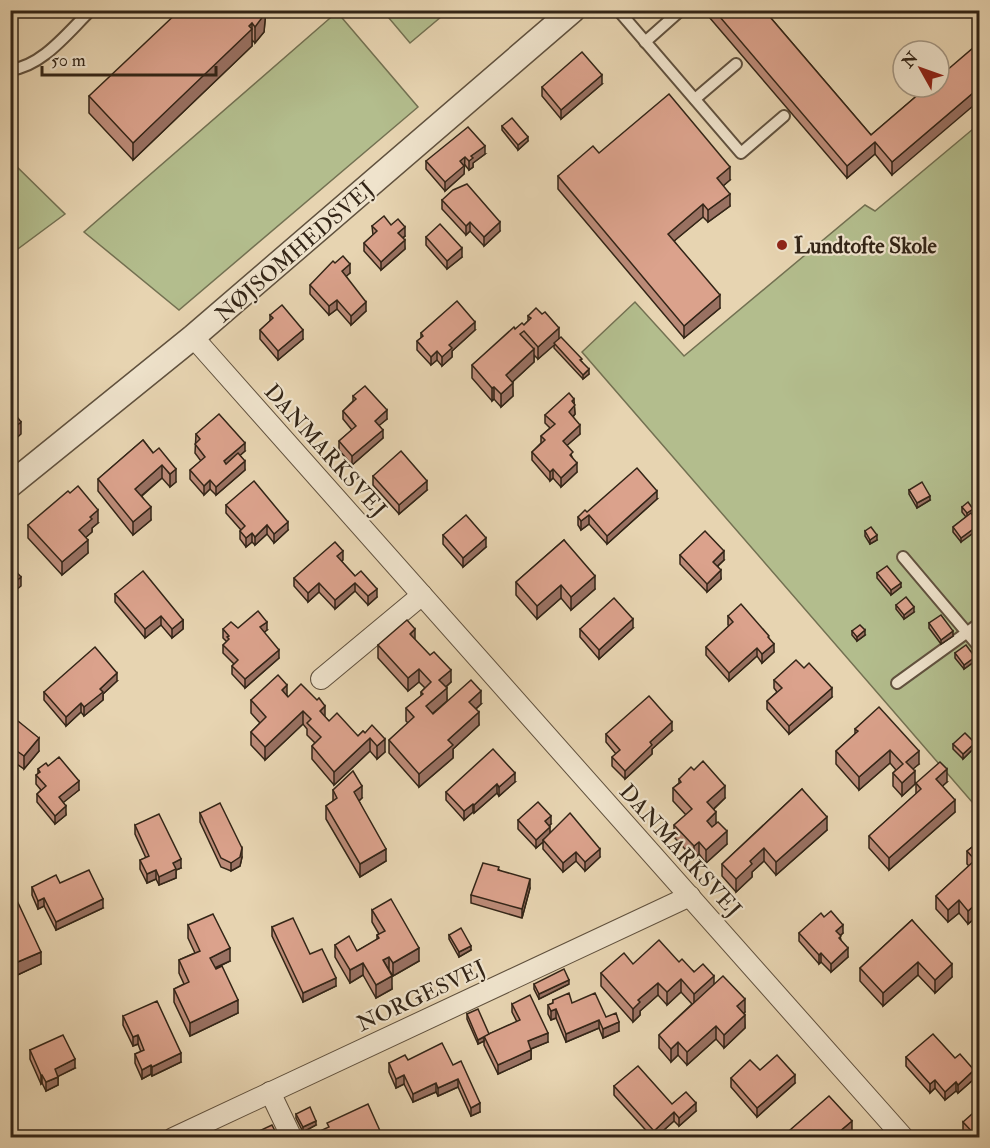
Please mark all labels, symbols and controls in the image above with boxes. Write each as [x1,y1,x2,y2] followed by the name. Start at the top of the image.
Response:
[42,39,216,77] scale bar
[891,39,951,99] north arrow
[897,48,923,73] text: N
[51,49,86,72] text: 50 m
[209,175,380,328] street label: NØJSOMHEDSVEJ
[794,232,938,260] place label: Lundtofte Skole
[775,238,789,252] marker: Lundtofte Skole
[258,378,393,523] street label: DANMARKSVEJ
[613,778,748,923] street label: DANMARKSVEJ
[352,954,490,1038] street label: NORGESVEJ

